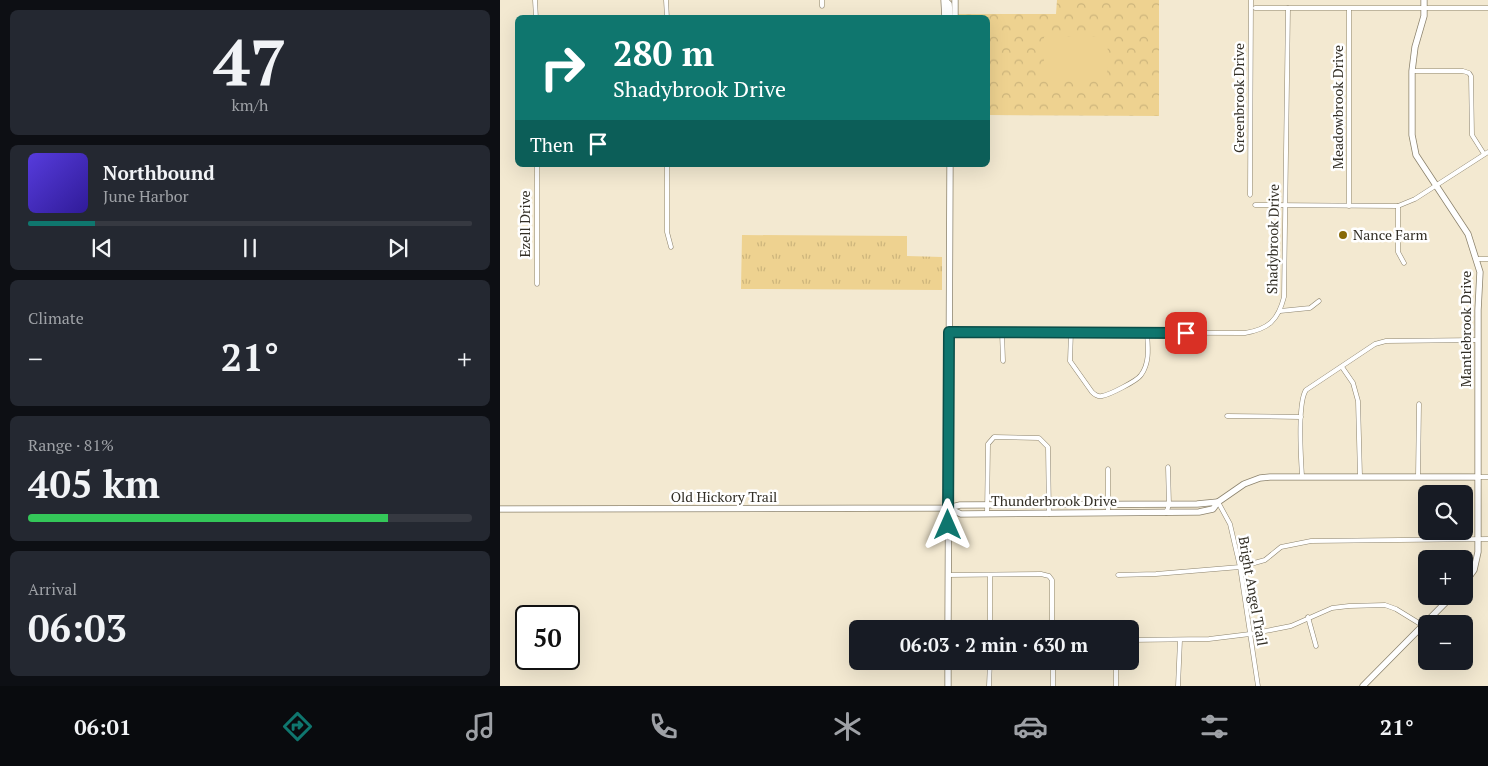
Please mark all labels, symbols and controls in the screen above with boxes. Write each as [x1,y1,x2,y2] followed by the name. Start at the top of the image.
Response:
[213,18,287,105] text: 47
[613,30,714,76] text: 280 m
[530,35,595,100] icon: right
[1229,43,1248,153] street label: Greenbrook Drive
[1328,45,1347,169] street label: Meadowbrook Drive
[613,74,786,103] text: Shadybrook Drive
[232,94,268,116] text: km/h
[584,130,612,158] icon: arrive
[530,132,574,157] text: Then
[103,160,215,185] text: Northbound
[1262,184,1283,294] street label: Shadybrook Drive
[103,185,189,207] text: June Harbor
[515,190,534,258] street label: Ezell Drive
[1353,225,1428,244] place label: Nance Farm
[1337,229,1349,241] marker: Nance Farm
[88,234,116,262] icon: previous
[236,234,264,262] icon: pause
[384,234,412,262] icon: next
[1456,271,1475,387] street label: Mantlebrook Drive
[28,307,84,329] text: Climate
[1165,312,1207,354] pin
[1172,319,1200,347] icon: arrive
[221,332,279,382] text: 21°
[28,340,43,377] text: −
[457,340,472,377] text: +
[28,434,114,456] text: Range · 81%
[28,459,160,509] text: 405 km
[1418,485,1473,670] map controls
[1418,485,1473,540] button: search
[671,487,777,506] street label: Old Hickory Trail
[991,491,1117,510] street label: Thunderbrook Drive
[921,498,973,550] position arrow
[1234,535,1272,647] street label: Bright Angel Trail
[1418,550,1473,605] button: +
[28,578,77,600] text: Arrival
[28,603,127,653] text: 06:03
[515,605,580,670] speed limit sign: 50
[1418,615,1473,670] button: −
[900,632,1088,657] text: 06:03 · 2 min · 630 m
[280,709,315,744] icon: directions
[463,709,498,744] icon: music
[646,709,681,744] icon: phone
[830,709,865,744] icon: climate
[1013,709,1048,744] icon: car
[1197,709,1232,744] icon: filters
[74,712,131,741] text: 06:01
[1380,712,1414,741] text: 21°

